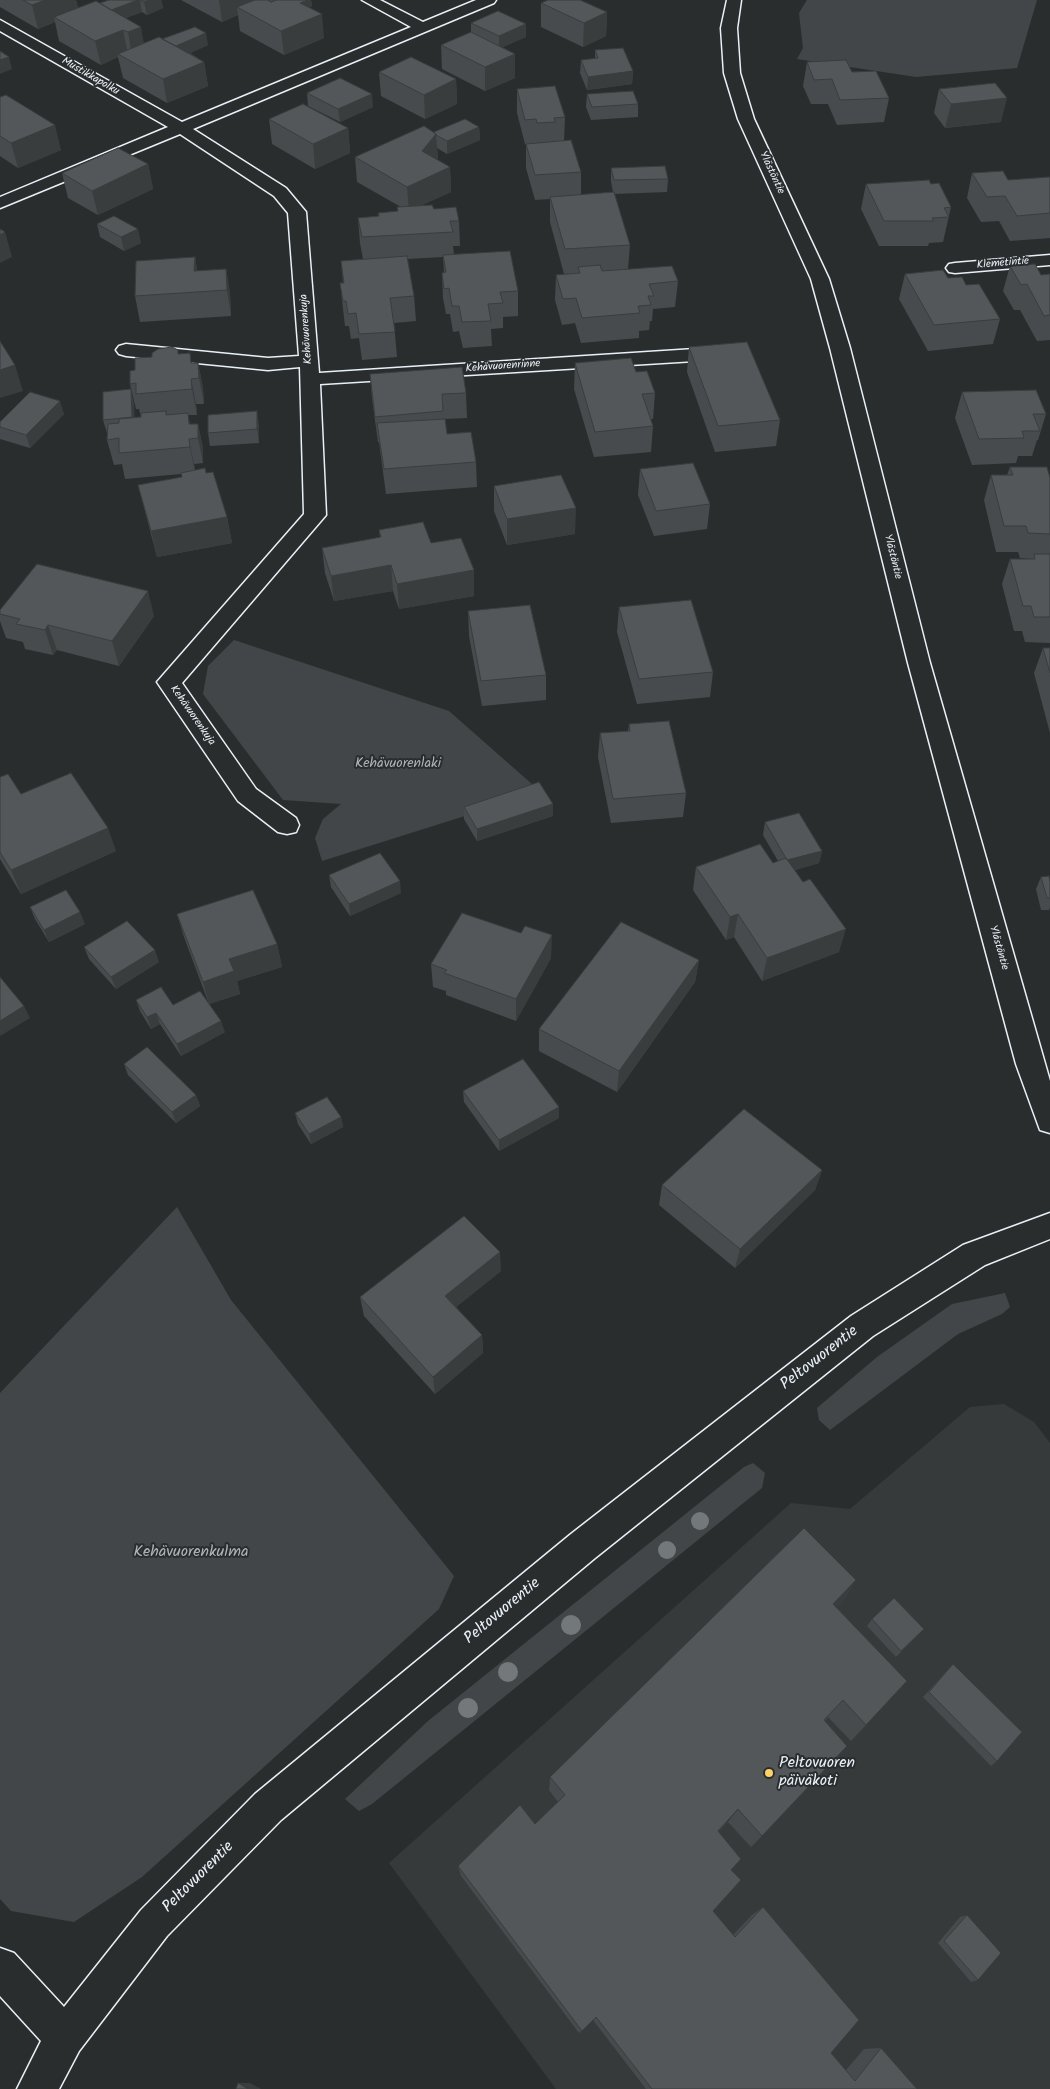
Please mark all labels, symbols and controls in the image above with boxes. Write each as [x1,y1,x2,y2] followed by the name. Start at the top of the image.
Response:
[59,55,121,99] street label: Mustikkapolku
[755,149,787,197] street label: Ylästöntie
[976,255,1030,273] street label: Klemetintie
[298,293,316,365] street label: Kehävuorenkuja
[465,358,541,376] street label: Kehävuorenrinne
[880,533,904,581] street label: Ylästöntie
[166,683,218,749] street label: Kehävuorenkuja
[355,757,441,773] park label: Kehävuorenlaki
[985,924,1011,972] street label: Ylästöntie
[777,1323,863,1395] street label: Peltovuorentie
[134,1543,248,1563] park label: Kehävuorenkulma
[461,1575,545,1649] street label: Peltovuorentie
[779,1754,855,1792] place label: Peltovuoren päiväkoti
[763,1767,775,1779] marker: Peltovuoren päiväkoti
[159,1838,239,1918] street label: Peltovuorentie

